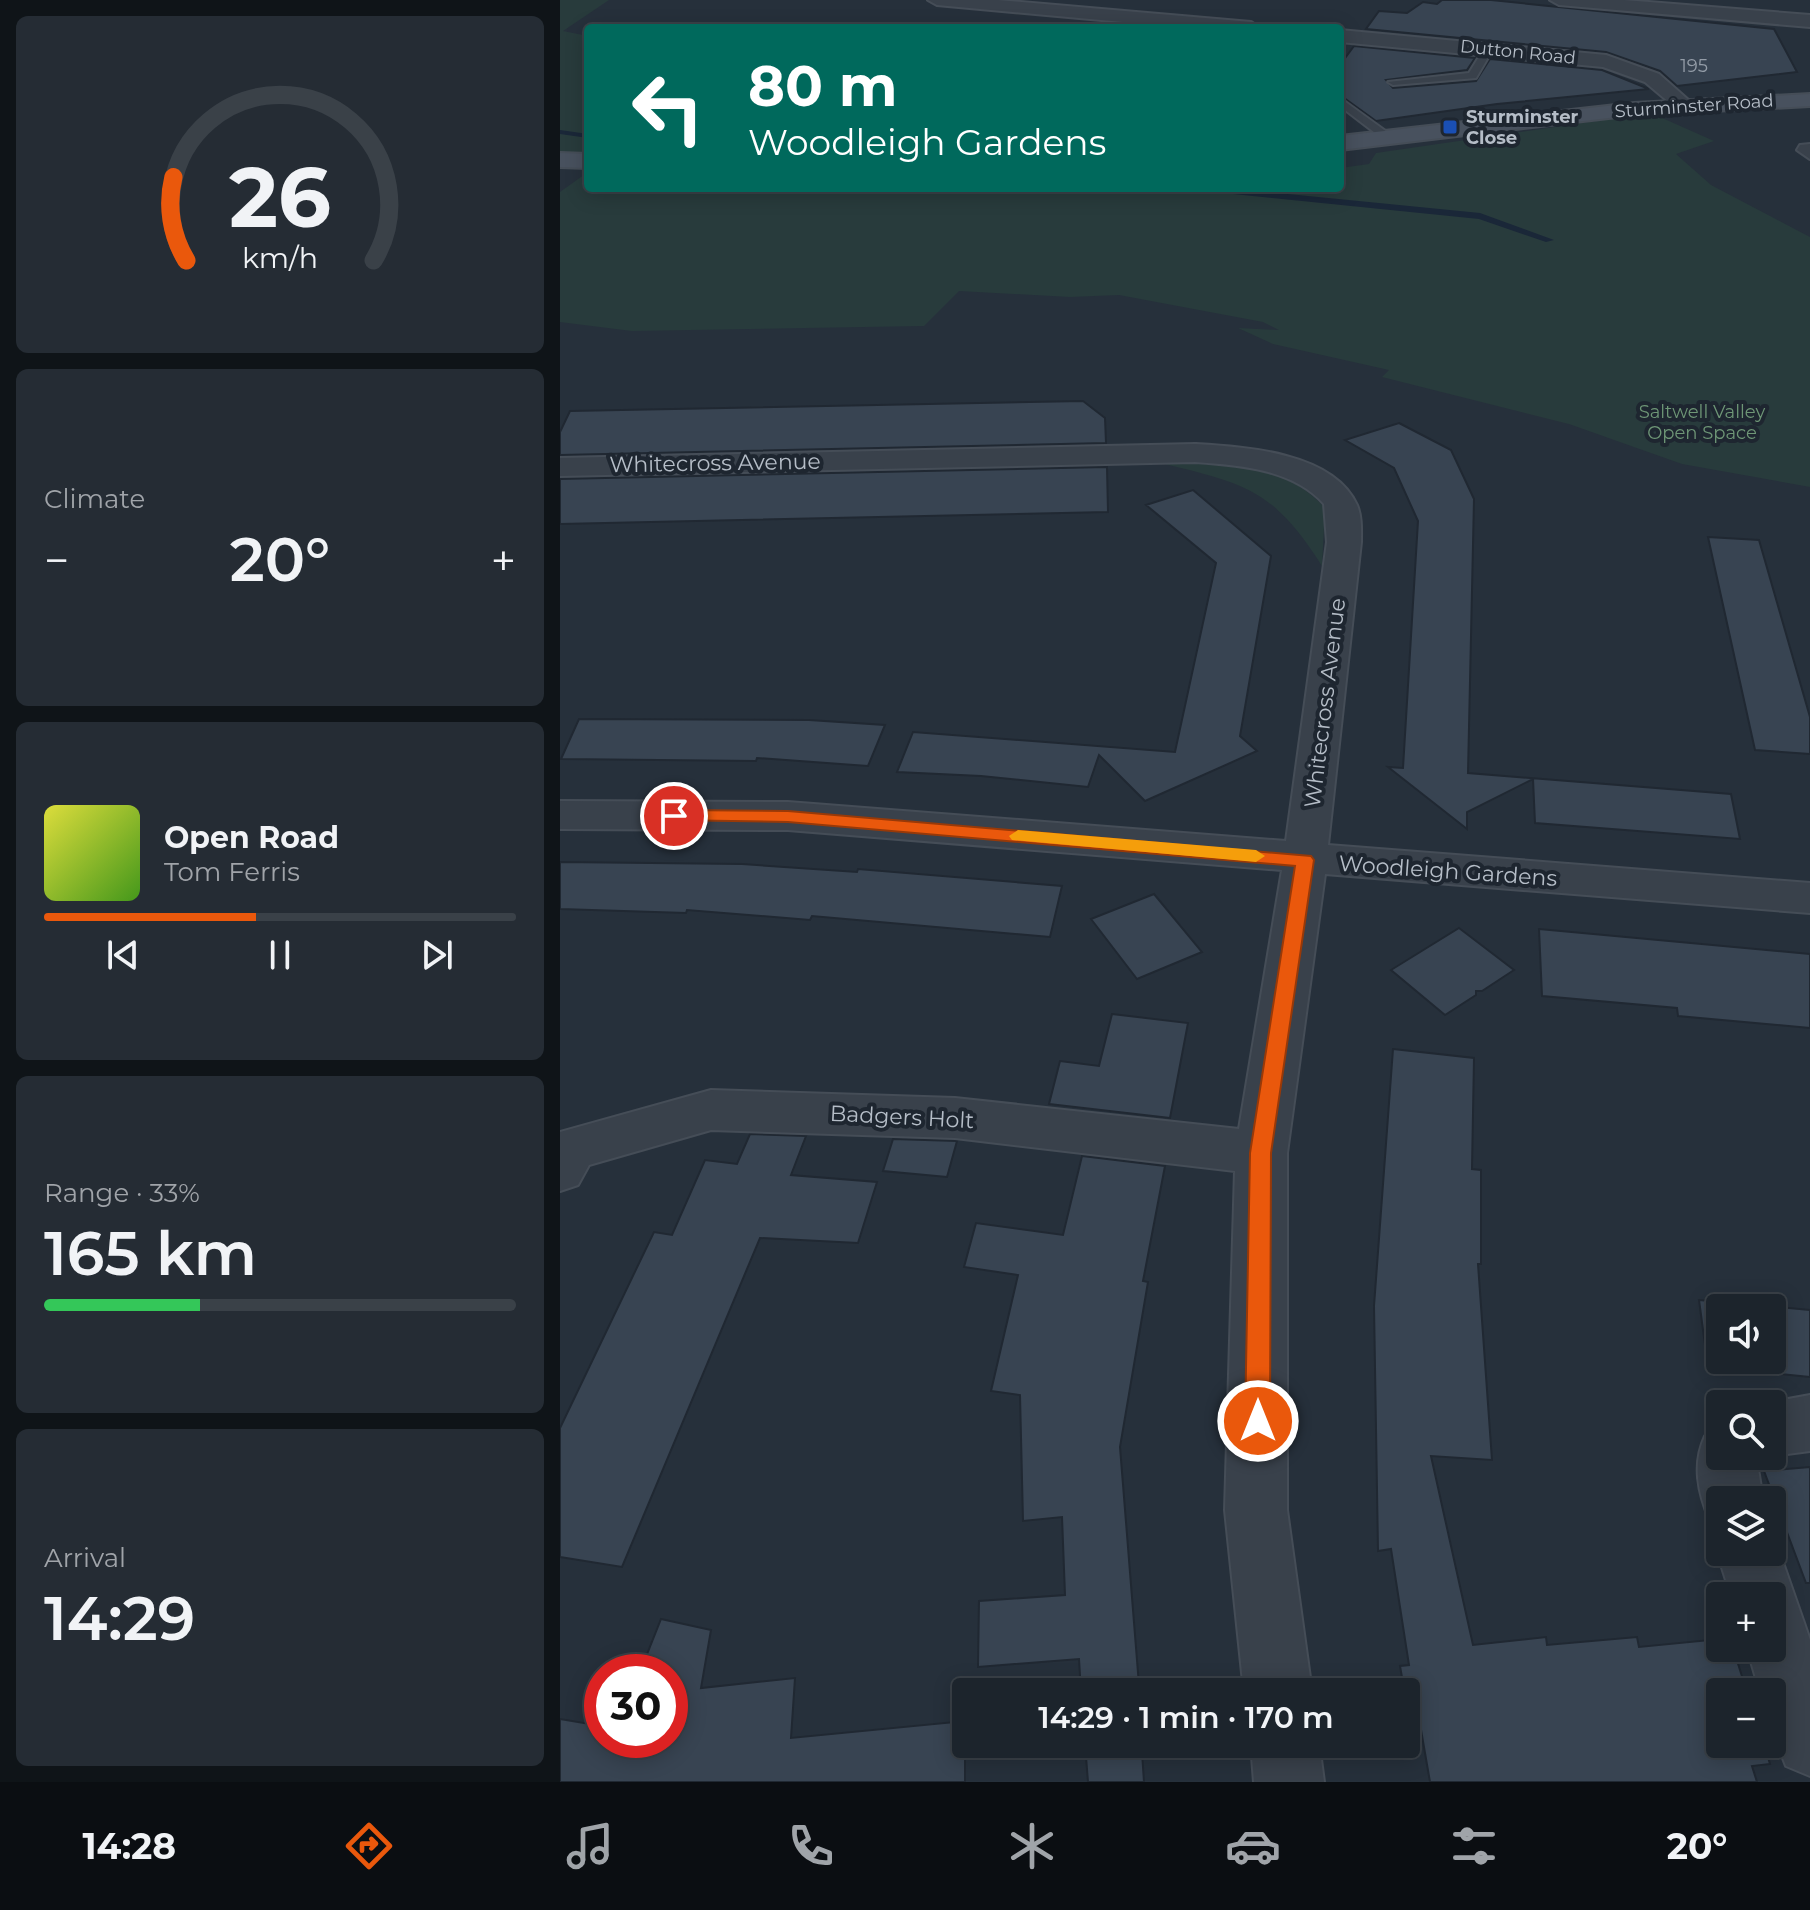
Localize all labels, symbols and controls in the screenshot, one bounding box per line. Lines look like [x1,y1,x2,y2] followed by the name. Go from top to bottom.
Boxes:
[1459,35,1577,69] street label: Dutton Road
[748,52,898,120] text: 80 m
[1680,55,1708,77] house number: 195
[616,56,720,160] icon: left
[1614,89,1774,123] street label: Sturminster Road
[1466,106,1579,149] place label: Sturminster Close
[1441,118,1459,136] marker: Sturminster Close
[748,120,1106,164] text: Woodleigh Gardens
[229,145,331,247] text: 26
[242,240,318,275] text: km/h
[1639,401,1766,444] park label: Saltwell Valley Open Space
[609,448,821,478] street label: Whitecross Avenue
[44,483,145,515] text: Climate
[230,523,330,596] text: 20°
[44,533,69,587] text: −
[491,533,516,587] text: +
[1299,596,1351,810] street label: Whitecross Avenue
[640,782,708,850] pin
[652,794,696,838] icon: arrive
[164,819,339,856] text: Open Road
[1338,850,1558,892] street label: Woodleigh Gardens
[164,856,300,888] text: Tom Ferris
[101,933,145,977] icon: previous
[258,933,302,977] icon: pause
[415,933,459,977] icon: next
[829,1100,975,1134] street label: Badgers Holt
[44,1177,200,1209] text: Range · 33%
[44,1217,257,1290] text: 165 km
[1706,1294,1786,1758] map controls
[1706,1294,1786,1374] button: sound
[1216,1379,1300,1463] position arrow
[1706,1390,1786,1470] button: search
[1706,1486,1786,1566] button: layers
[44,1542,126,1574] text: Arrival
[44,1582,195,1655] text: 14:29
[1706,1582,1786,1662] button: +
[584,1654,688,1758] speed limit sign: 30
[1706,1678,1786,1758] button: −
[1038,1699,1334,1736] text: 14:29 · 1 min · 170 m
[341,1818,397,1874] icon: directions
[562,1818,618,1874] icon: music
[783,1818,839,1874] icon: phone
[1004,1818,1060,1874] icon: climate
[1225,1818,1281,1874] icon: car
[1446,1818,1502,1874] icon: filters
[82,1824,176,1868] text: 14:28
[1667,1824,1727,1868] text: 20°

